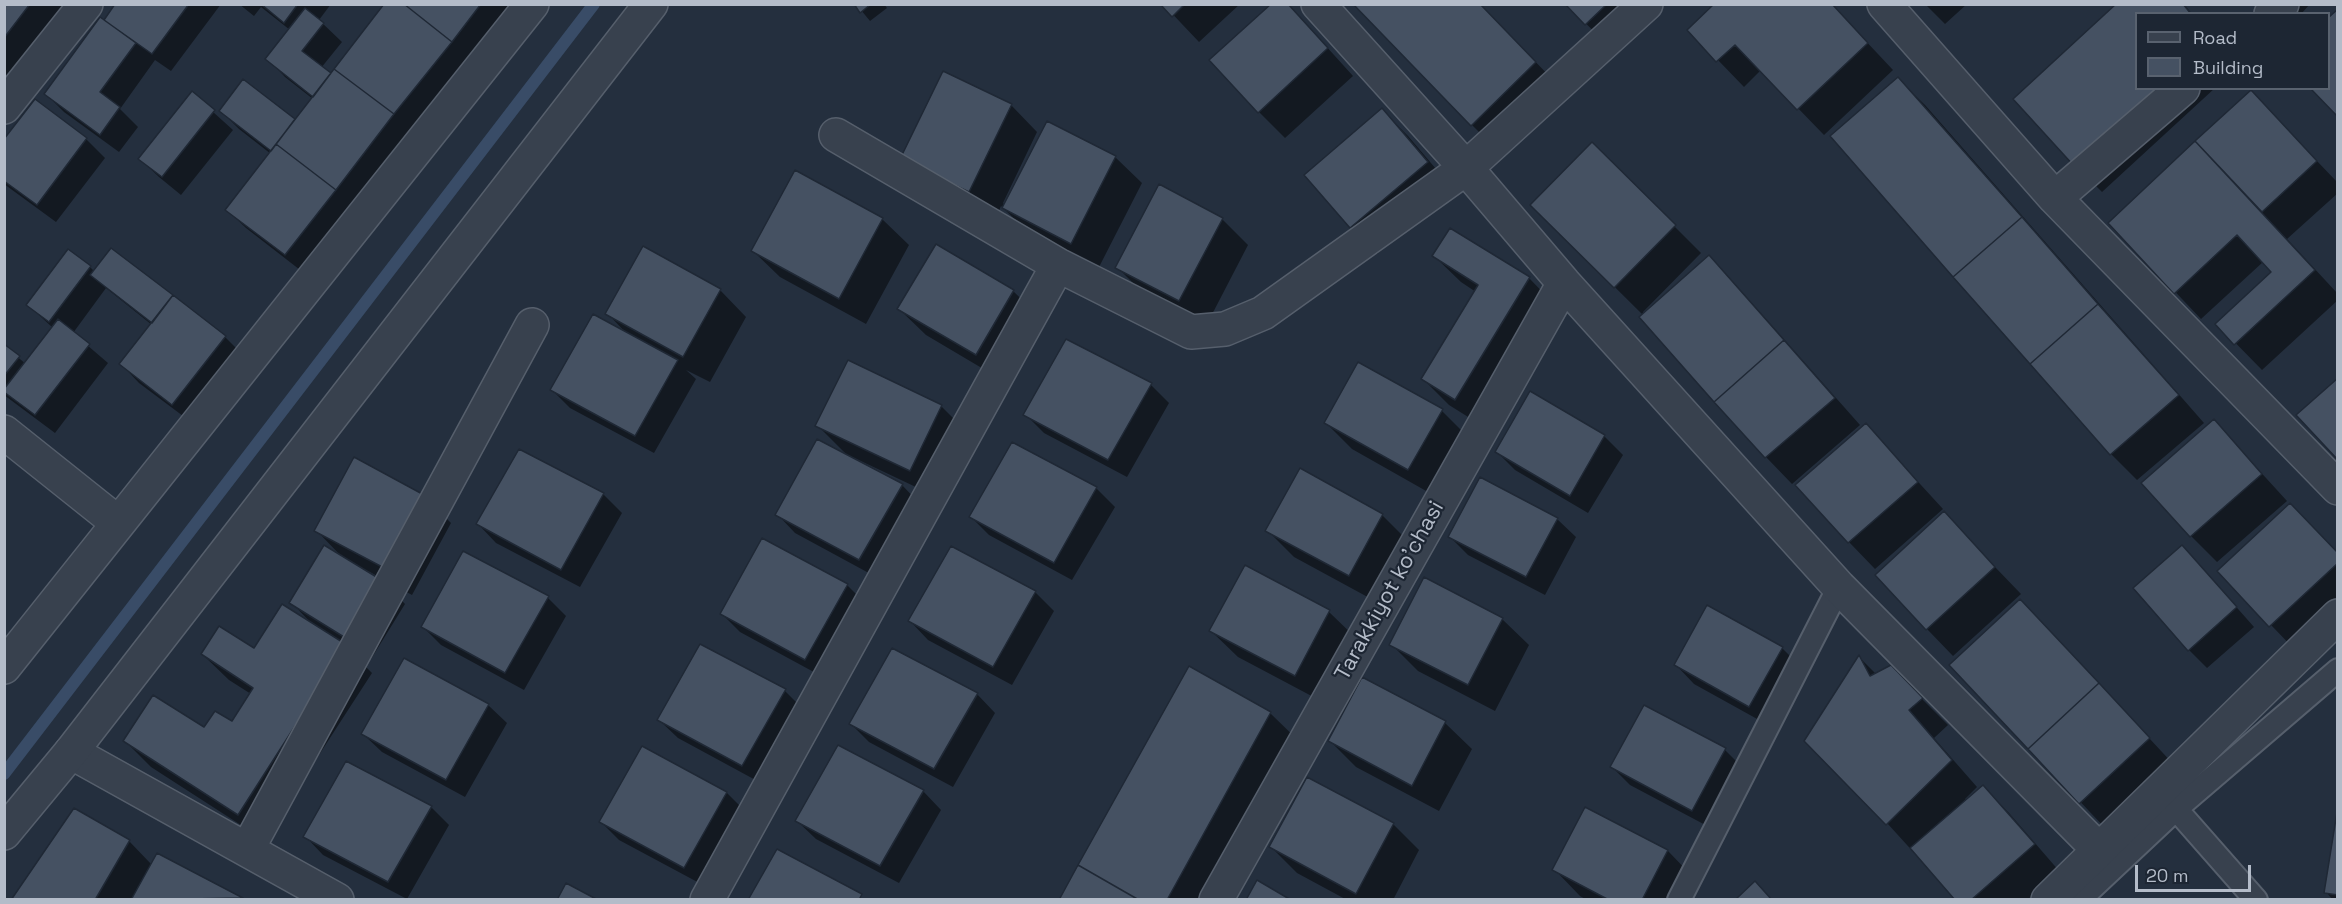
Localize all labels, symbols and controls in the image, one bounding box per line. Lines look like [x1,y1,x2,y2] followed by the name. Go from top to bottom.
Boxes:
[2135,12,2330,90] legend
[2193,26,2237,49] text: Road
[2193,56,2263,79] text: Building
[1330,497,1450,685] street label: Tarakkiyot ko'chasi
[2138,853,2254,891] scale bar
[2146,864,2189,887] text: 20 m

